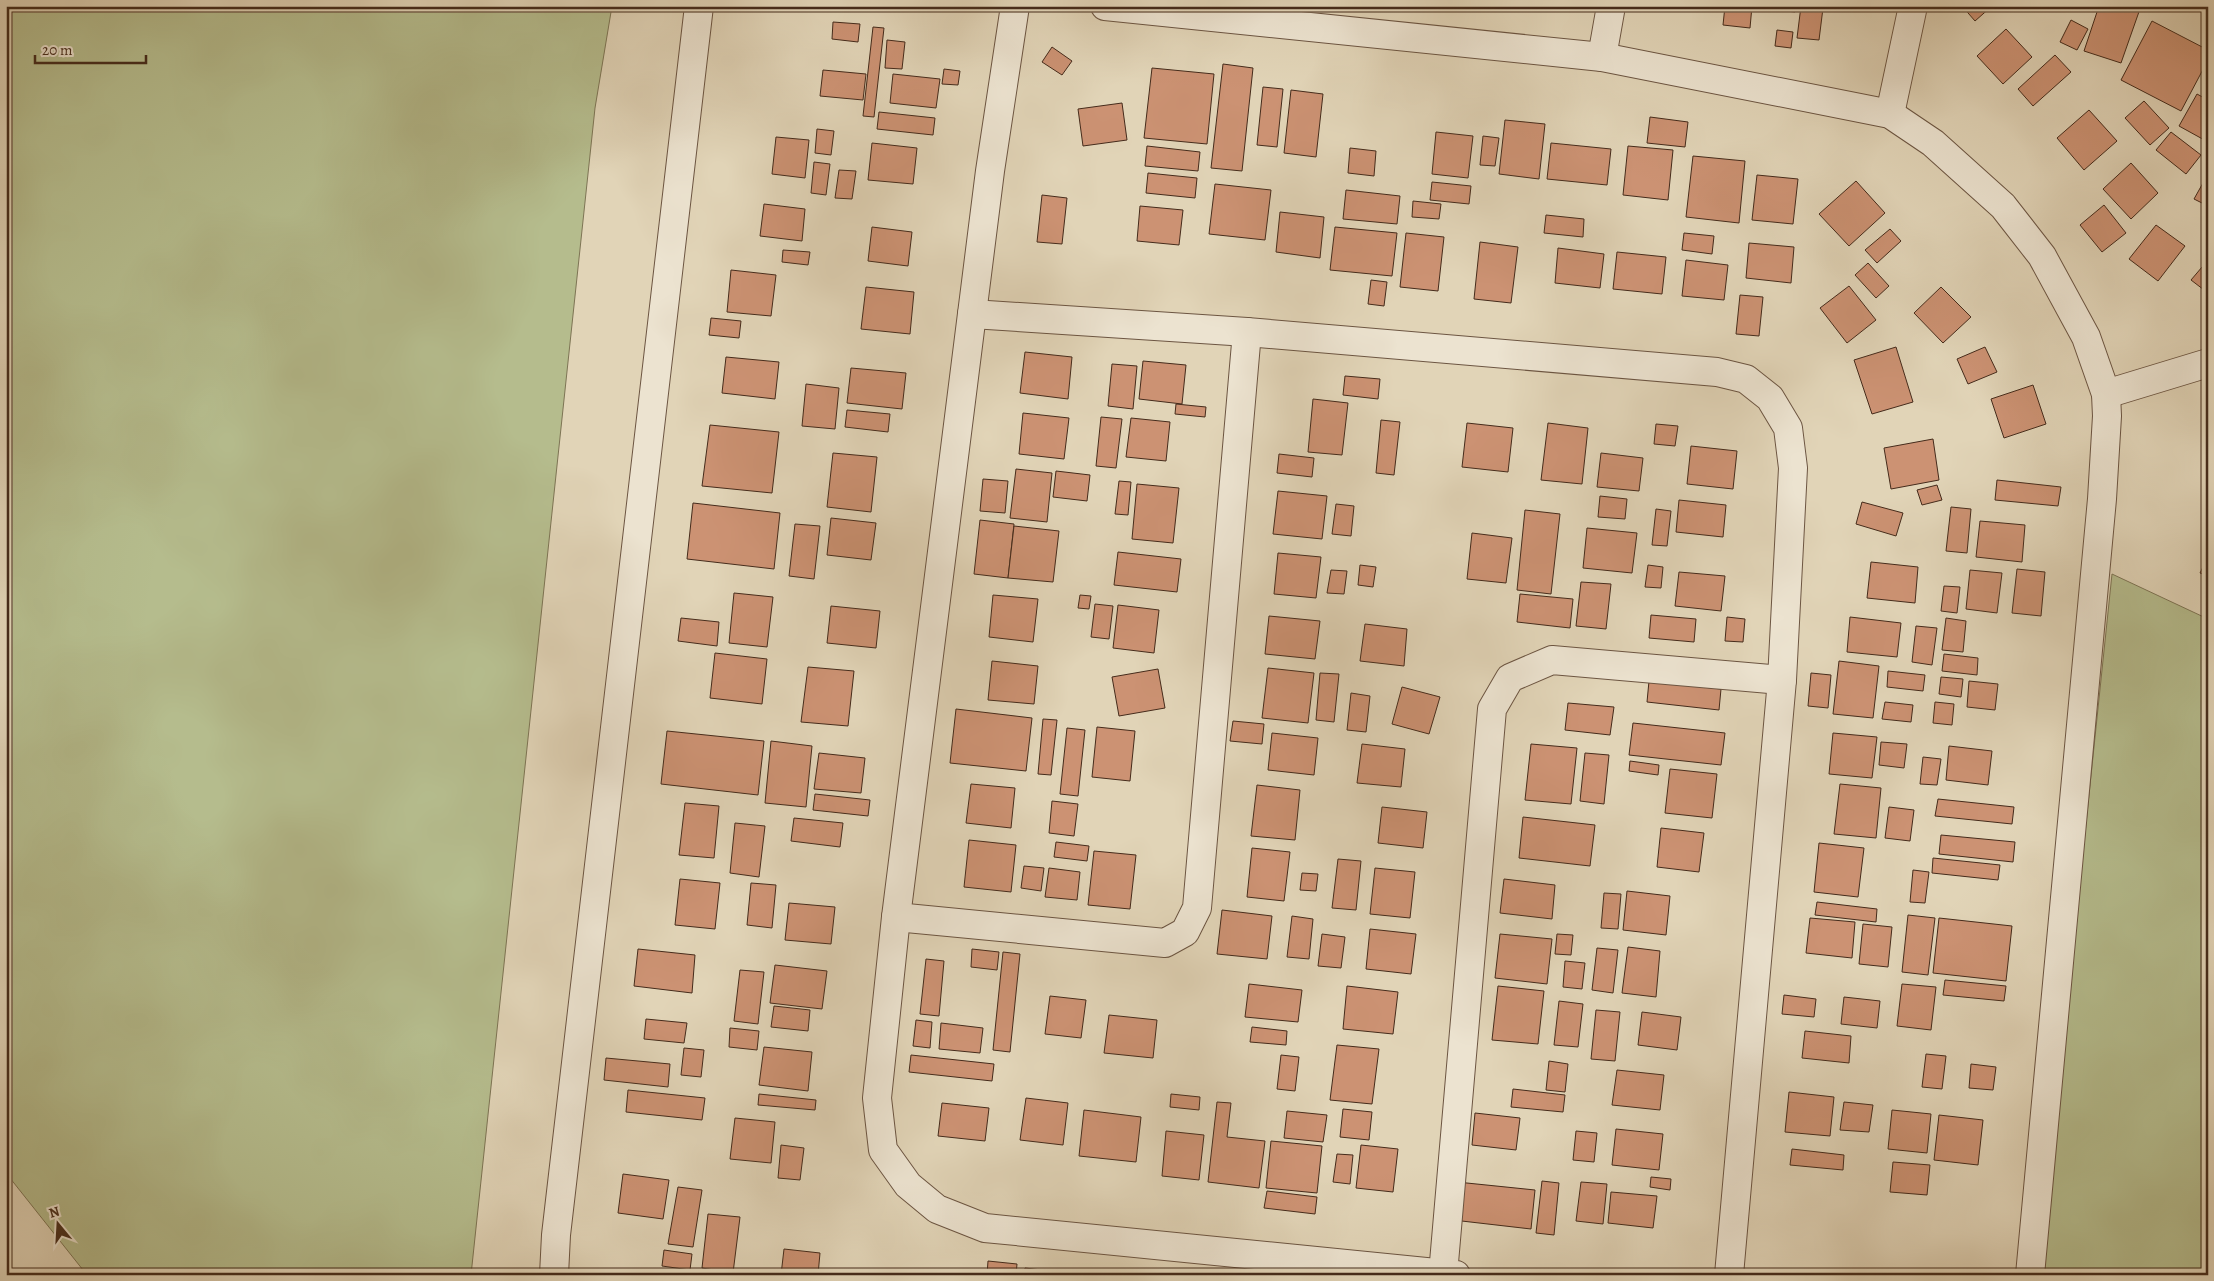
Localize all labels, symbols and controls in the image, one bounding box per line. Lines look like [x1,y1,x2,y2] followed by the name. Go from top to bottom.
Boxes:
[35,32,146,64] scale bar
[42,40,73,60] text: 20 m
[32,1198,82,1248] north arrow
[46,1202,62,1223] text: N

